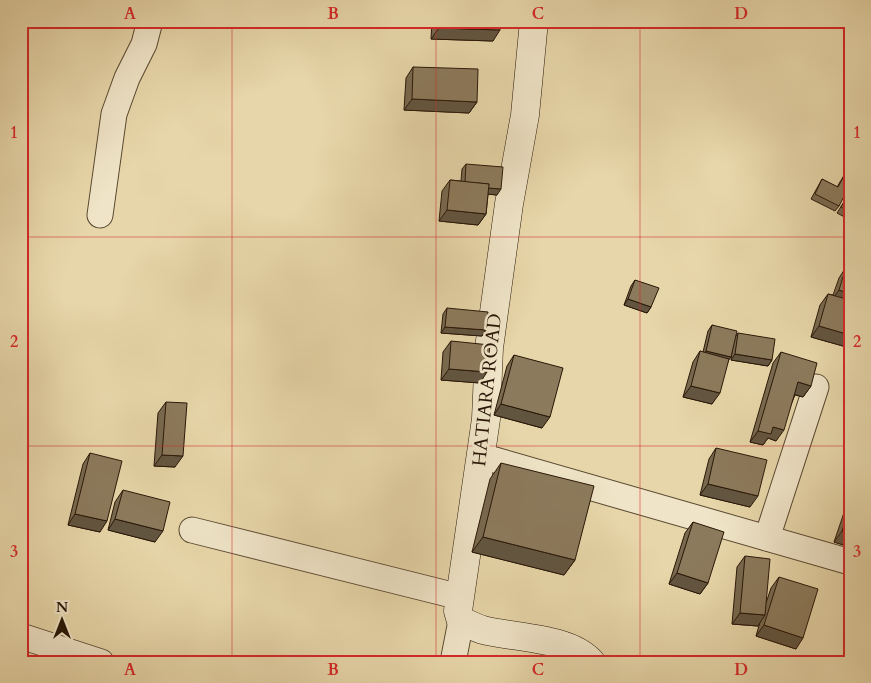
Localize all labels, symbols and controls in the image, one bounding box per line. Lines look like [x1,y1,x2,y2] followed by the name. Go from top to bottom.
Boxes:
[124,3,136,25] text: A
[327,3,339,25] text: B
[532,3,544,25] text: C
[734,3,748,25] text: D
[10,122,18,144] text: 1
[853,122,861,144] text: 1
[466,312,508,468] street label: HATIARA ROAD
[10,331,18,353] text: 2
[853,331,861,353] text: 2
[10,541,18,563] text: 3
[853,541,861,563] text: 3
[38,596,88,646] north arrow
[56,598,68,617] text: N
[124,659,136,681] text: A
[327,659,339,681] text: B
[532,659,544,681] text: C
[734,659,748,681] text: D

